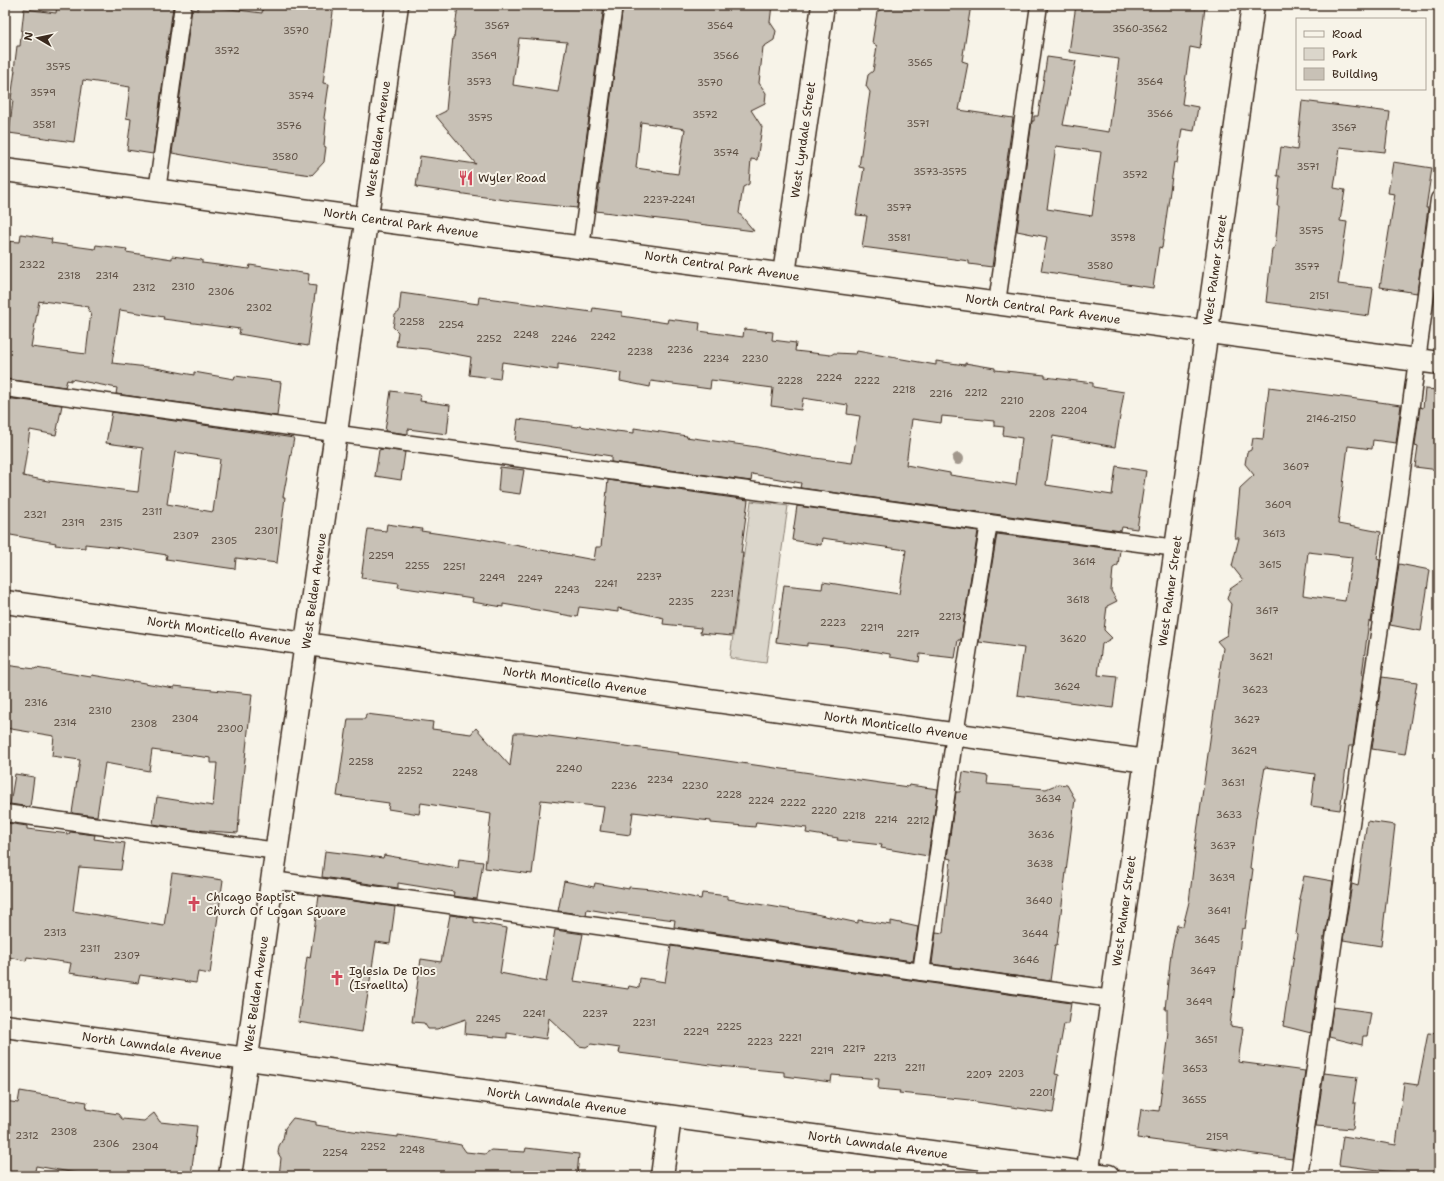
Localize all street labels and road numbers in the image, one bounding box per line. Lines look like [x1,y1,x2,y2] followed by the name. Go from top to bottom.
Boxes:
[362,79,394,198] street label: West Belden Avenue
[787,81,819,199] street label: West Lyndale Street
[322,204,480,242] street label: North Central Park Avenue
[1199,213,1231,327] street label: West Palmer Street
[643,247,801,285] street label: North Central Park Avenue
[964,290,1122,328] street label: North Central Park Avenue
[298,531,330,650] street label: West Belden Avenue
[1154,534,1186,648] street label: West Palmer Street
[146,613,292,649] street label: North Monticello Avenue
[502,663,648,699] street label: North Monticello Avenue
[823,708,969,744] street label: North Monticello Avenue
[1108,854,1140,968] street label: West Palmer Street
[240,934,272,1053] street label: West Belden Avenue
[81,1028,223,1064] street label: North Lawndale Avenue
[486,1083,628,1119] street label: North Lawndale Avenue
[807,1127,949,1163] street label: North Lawndale Avenue

